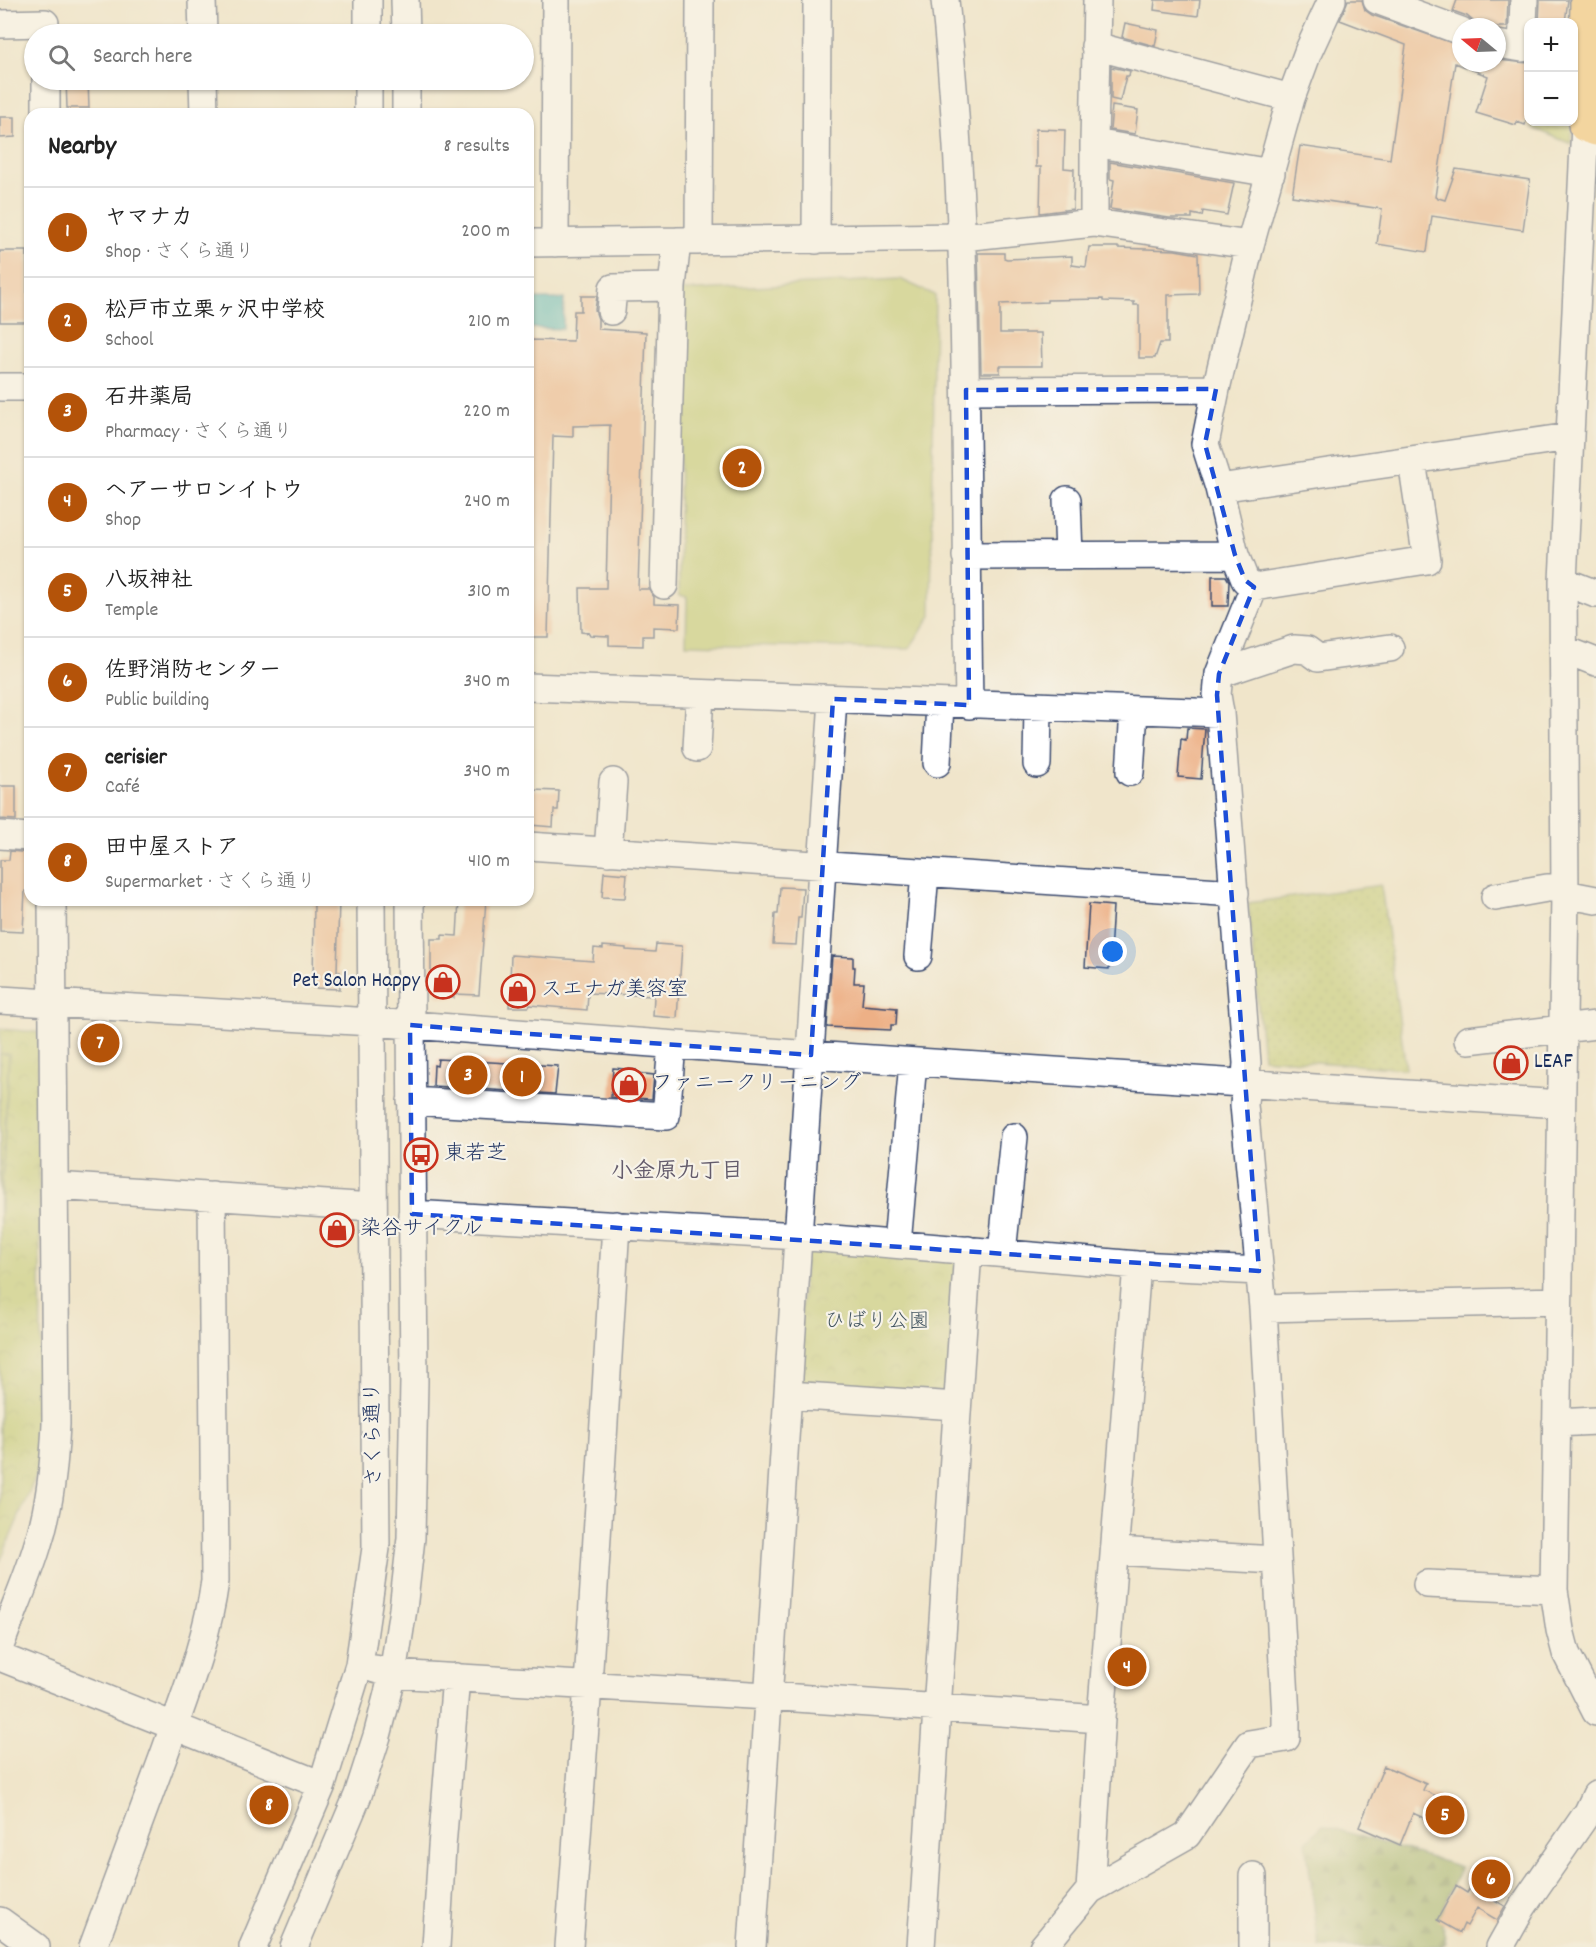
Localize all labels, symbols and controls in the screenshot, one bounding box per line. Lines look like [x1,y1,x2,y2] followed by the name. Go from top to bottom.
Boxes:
[1452,18,1506,72] north arrow
[1524,18,1578,126] map controls
[1524,18,1578,72] button: +
[24,24,534,90] search box
[45,41,78,74] icon: search
[93,42,192,73] text: Search here
[1524,72,1578,126] button: −
[48,129,116,166] text: Nearby
[444,133,510,161] text: 8 results
[105,203,193,234] text: ヤマナカ
[65,218,70,246] text: 1
[461,218,510,246] text: 200 m
[105,239,255,267] text: Shop · さくら通り
[105,296,325,327] text: 松戸市立栗ヶ沢中学校
[63,308,72,336] text: 2
[468,308,510,336] text: 210 m
[105,327,154,355] text: School
[105,383,193,414] text: 石井薬局
[63,398,72,426] text: 3
[463,398,510,426] text: 220 m
[105,419,293,447] text: Pharmacy · さくら通り
[722,446,762,490] pin: 2
[105,476,303,507] text: ヘアーサロンイトウ
[63,488,72,516] text: 4
[464,488,510,516] text: 240 m
[105,507,141,535] text: Shop
[105,566,193,597] text: 八坂神社
[63,578,72,606] text: 5
[468,578,510,606] text: 310 m
[105,597,158,625] text: Temple
[105,656,281,687] text: 佐野消防センター
[63,668,72,696] text: 6
[464,668,510,696] text: 340 m
[105,687,209,715] text: Public building
[105,743,167,774] text: cerisier
[64,758,71,786] text: 7
[464,758,510,786] text: 340 m
[105,774,140,802] text: Café
[105,833,239,864] text: 田中屋ストア
[63,848,72,876] text: 8
[468,848,510,876] text: 410 m
[105,869,317,897] text: Supermarket · さくら通り
[1098,937,1127,966] your location
[425,964,461,1000] shop icon: Pet Salon Happy
[292,967,420,997] place label: Pet Salon Happy
[500,973,536,1009] shop icon: スエナガ美容室
[541,976,688,1006] place label: スエナガ美容室
[80,1020,120,1066] pin: 7
[1493,1045,1529,1081] shop icon: LEAF
[1534,1048,1574,1078] place label: LEAF
[448,1052,488,1098] pin: 3
[502,1054,542,1100] pin: 1
[611,1067,647,1103] shop icon: ファニークリーニング
[652,1070,862,1100] place label: ファニークリーニング
[403,1137,439,1173] bus stop icon: 東若芝
[444,1140,507,1170] place label: 東若芝
[611,1157,743,1188] district label: 小金原九丁目
[319,1212,355,1248] shop icon: 染谷サイクル
[360,1215,483,1245] place label: 染谷サイクル
[825,1308,930,1338] park label: ひばり公園
[359,1381,391,1487] street label: さくら通り
[1108,1644,1146,1690] pin: 4
[250,1782,288,1828] pin: 8
[1426,1792,1464,1838] pin: 5
[1472,1856,1510,1902] pin: 6

